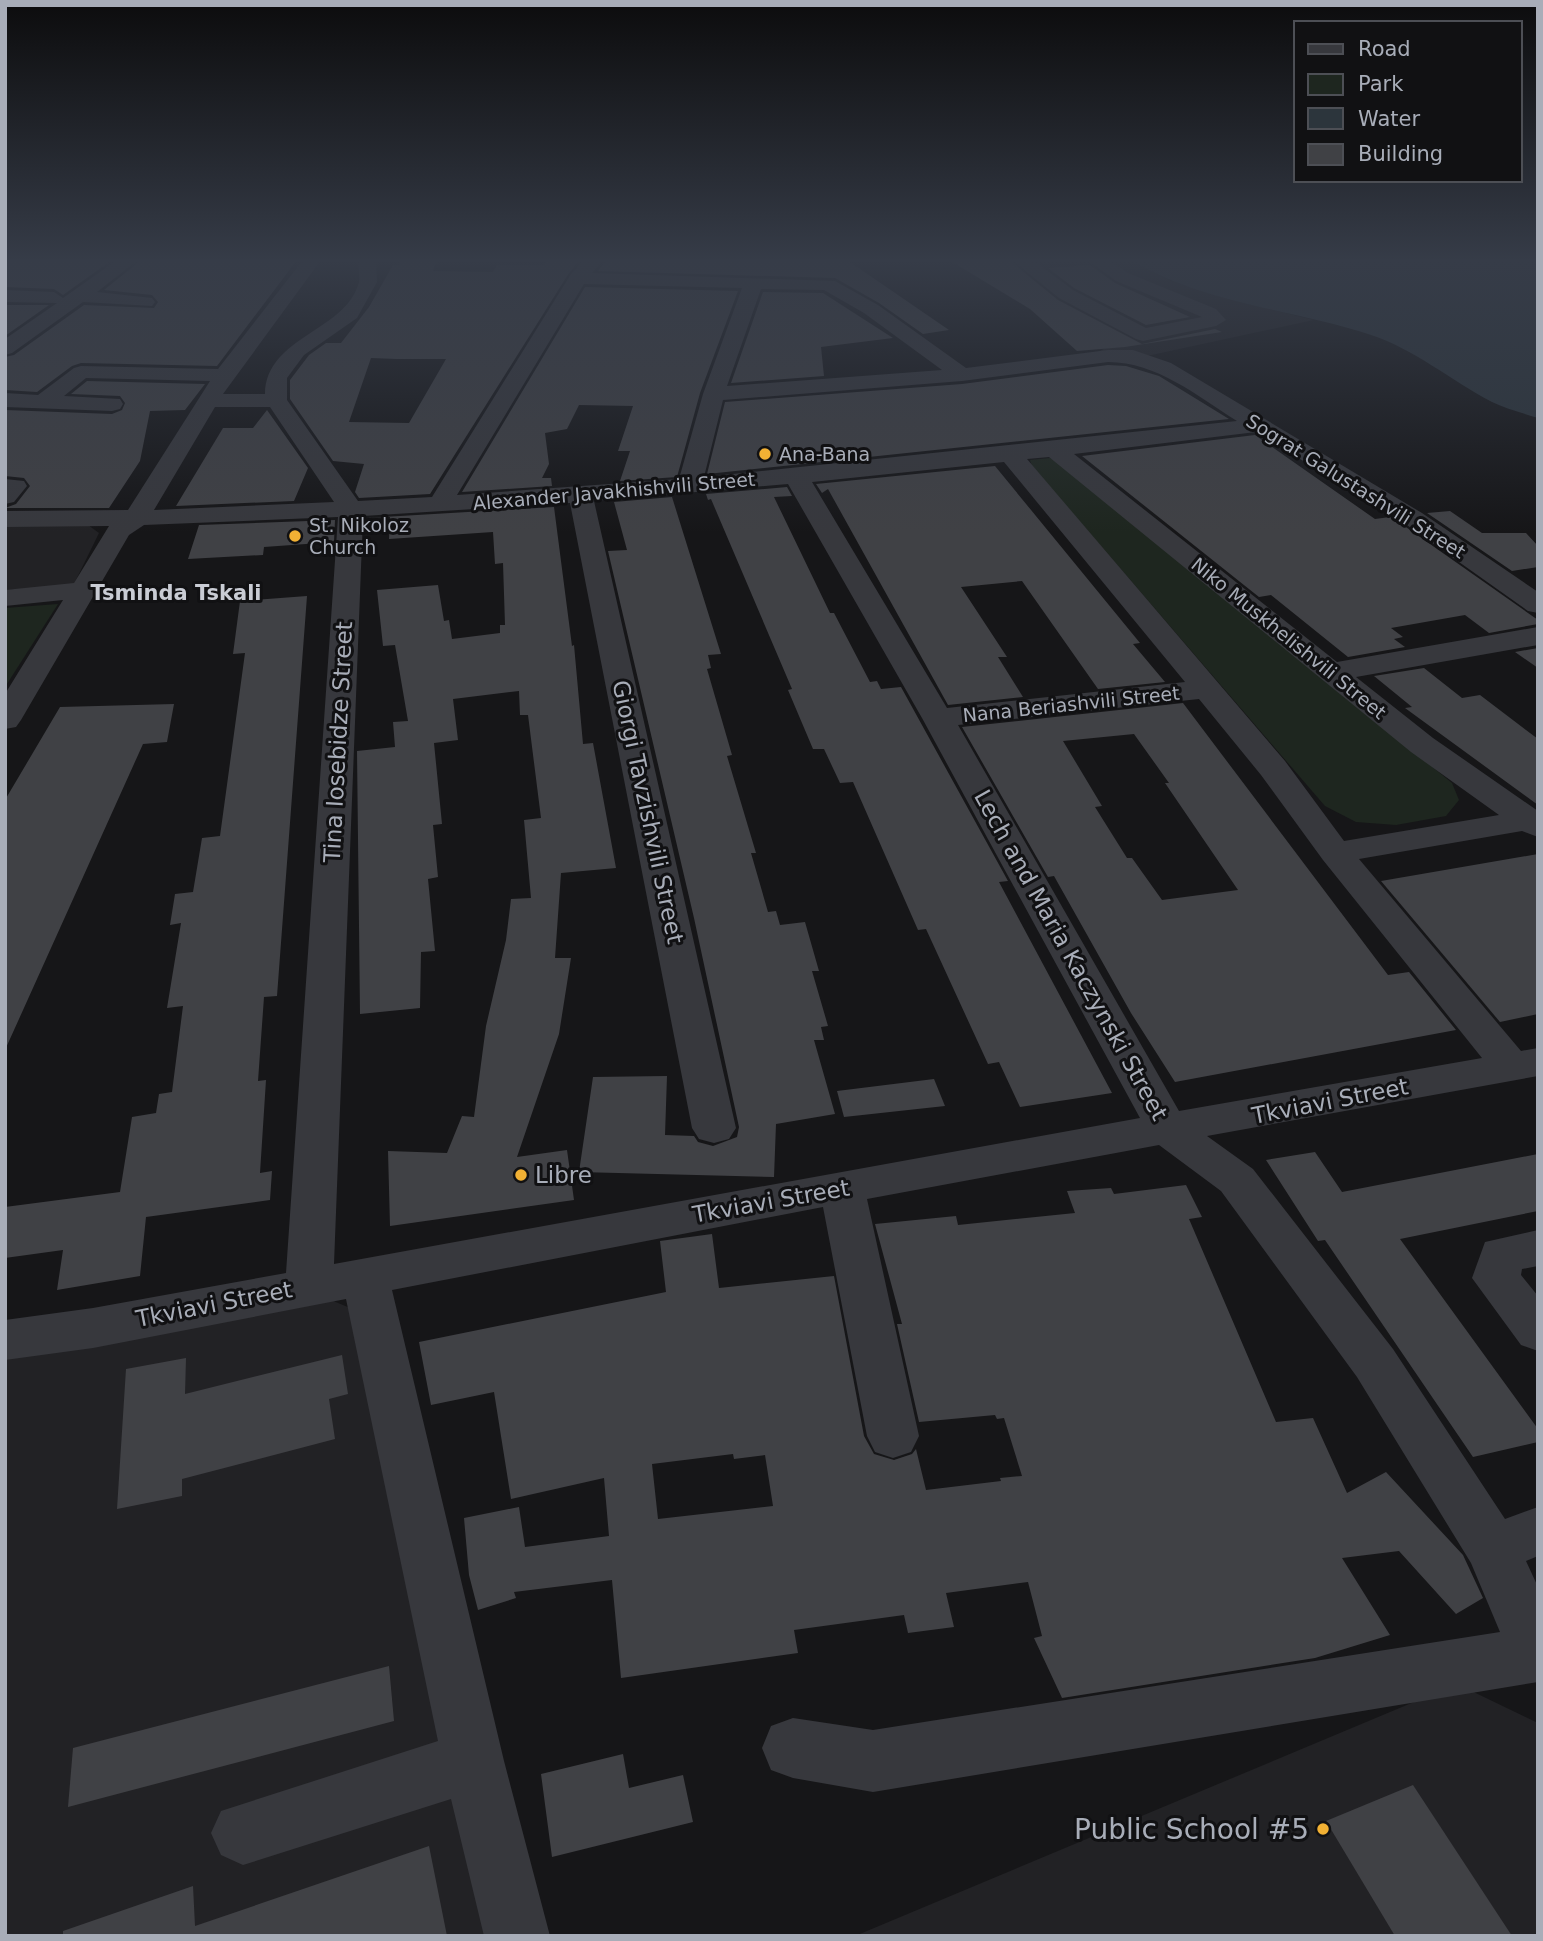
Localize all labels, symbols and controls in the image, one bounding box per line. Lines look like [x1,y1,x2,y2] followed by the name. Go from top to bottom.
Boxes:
[1294,21,1522,182] legend
[1358,37,1411,61] text: Road
[1358,72,1404,96] text: Park
[1358,107,1420,131] text: Water
[1358,142,1443,166] text: Building
[1242,409,1470,563] street label: Sograt Galustashvili Street
[779,443,870,465] place label: Ana-Bana
[757,446,773,462] marker: Ana-Bana
[472,468,756,514] street label: Alexander Javakhishvili Street
[309,514,409,558] place label: St. Nikoloz Church
[287,528,303,544] marker: St. Nikoloz Church
[1187,553,1391,723] street label: Niko Muskhelishvili Street
[90,581,262,605] district label: Tsminda Tskali
[319,621,357,864] street label: Tina Iosebidze Street
[607,678,689,946] street label: Giorgi Tavzishvili Street
[962,682,1180,726] street label: Nana Beriashvili Street
[969,785,1173,1125] street label: Lech and Maria Kaczynski Street
[1249,1073,1410,1129] street label: Tkviavi Street
[535,1162,592,1188] place label: Libre
[513,1167,529,1183] marker: Libre
[690,1174,851,1228] street label: Tkviavi Street
[133,1276,294,1332] street label: Tkviavi Street
[1074,1813,1309,1846] place label: Public School #5
[1315,1821,1331,1837] marker: Public School #5

